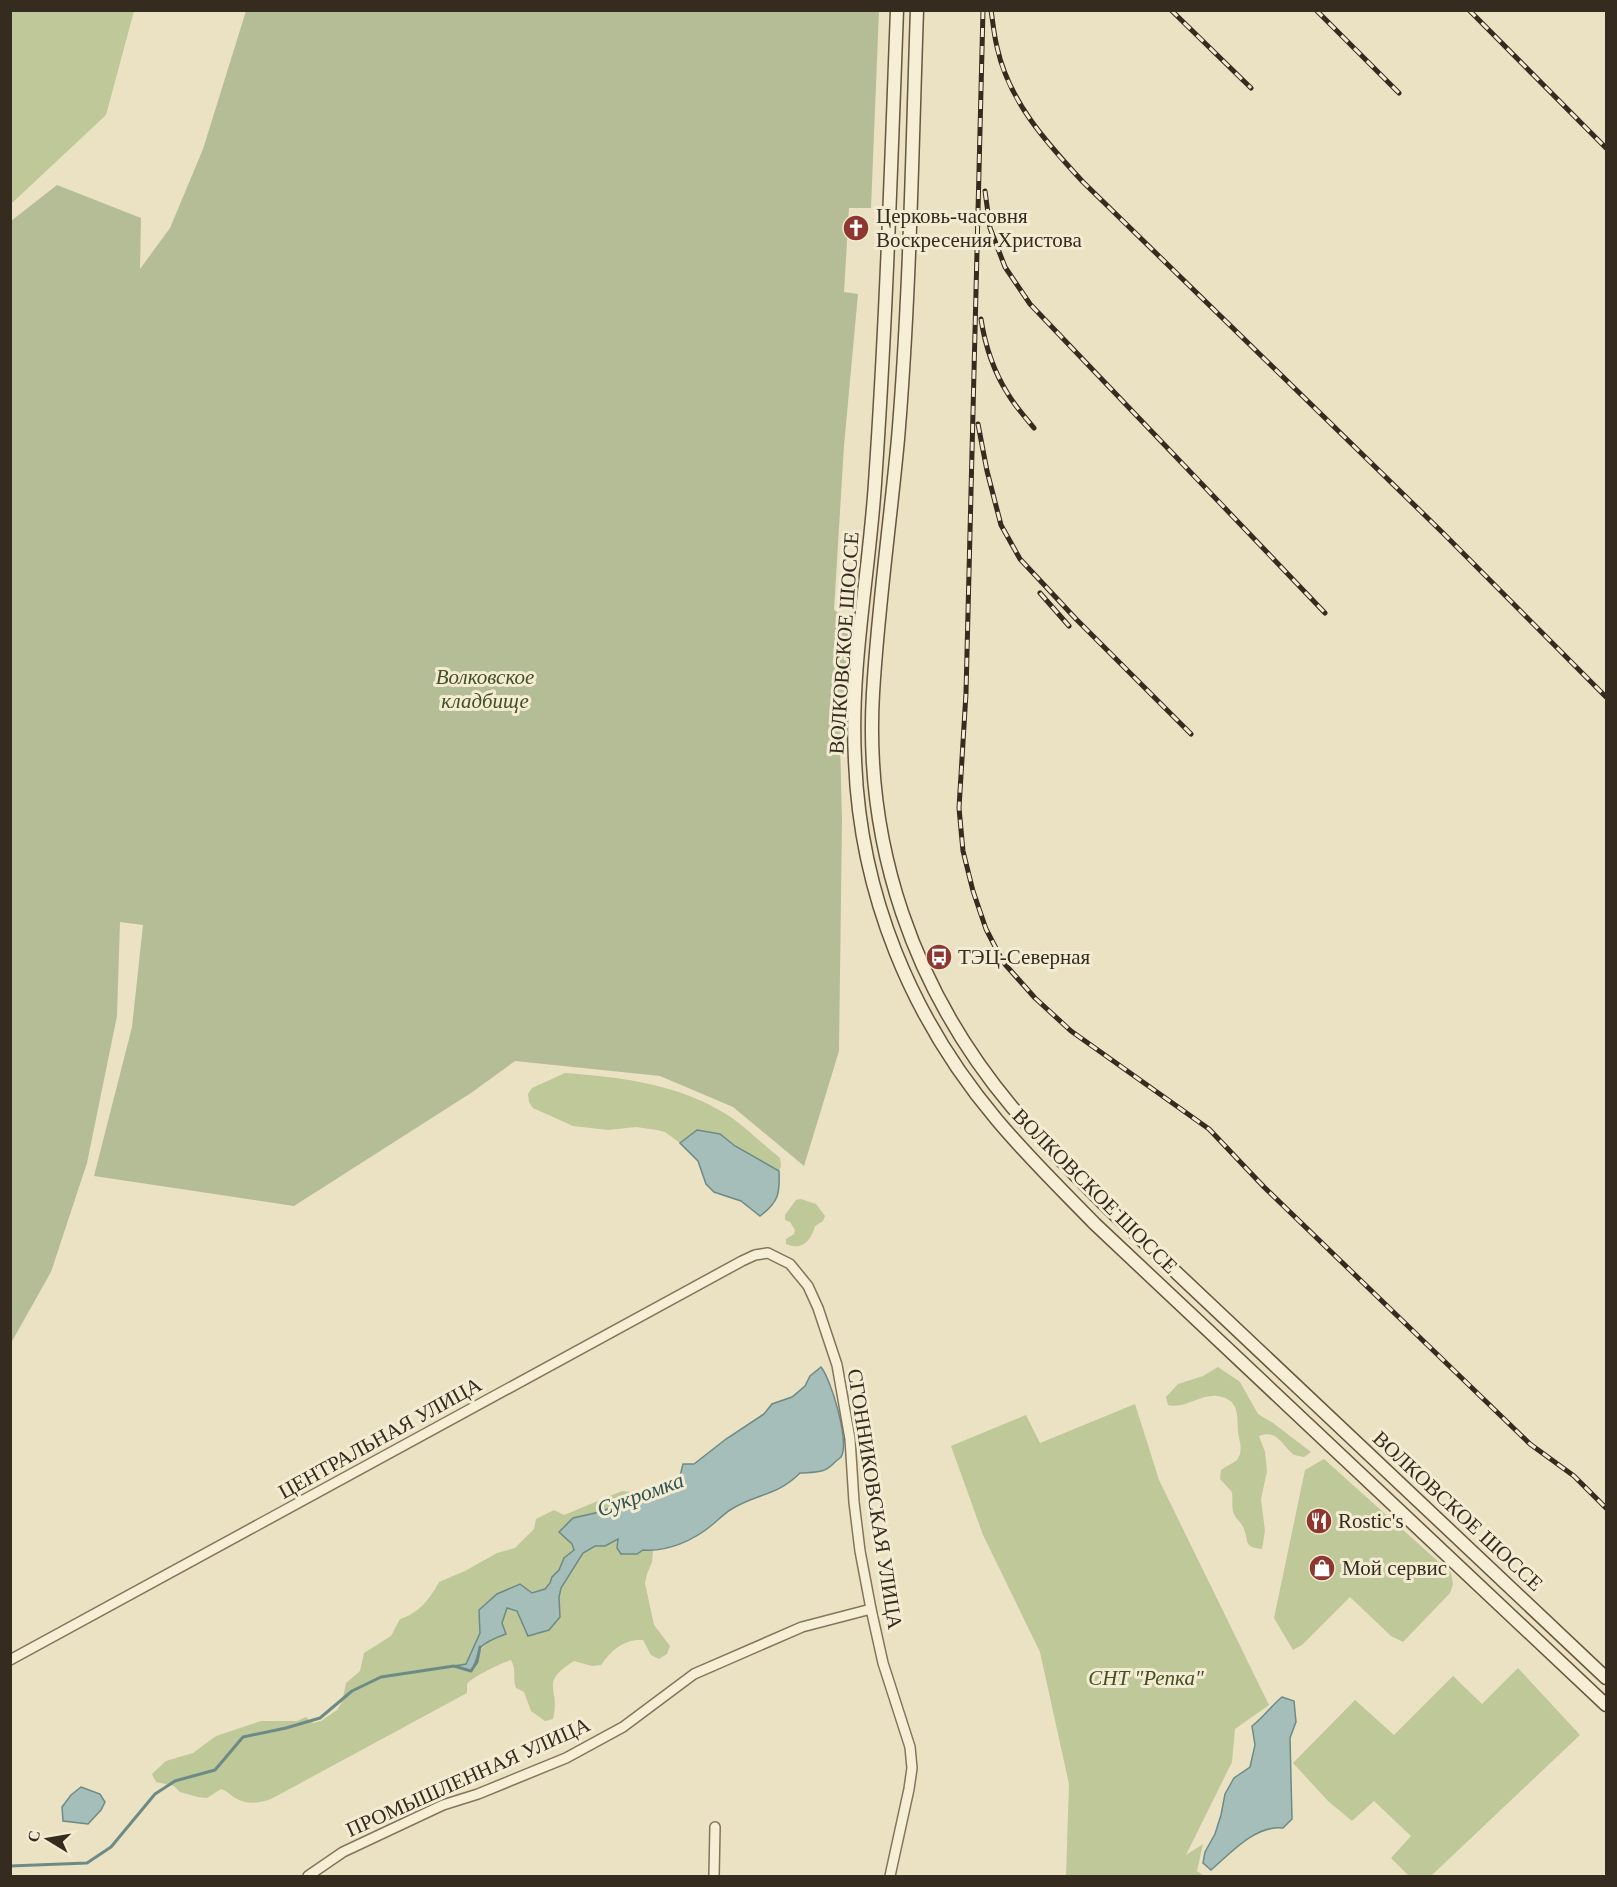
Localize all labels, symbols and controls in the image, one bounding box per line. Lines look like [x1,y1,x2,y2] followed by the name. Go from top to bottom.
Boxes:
[876,204,1082,252] place label: Церковь-часовня Воскресения Христова
[841,213,871,243] church icon: Церковь-часовня Воскресения Христова
[824,531,864,755] street label: ВОЛКОВСКОЕ ШОССЕ
[436,665,534,713] park label: Волковское кладбище
[924,942,954,972] bus stop icon: ТЭЦ-Северная
[958,945,1091,969] place label: ТЭЦ-Северная
[1008,1104,1182,1278] street label: ВОЛКОВСКОЕ ШОССЕ
[843,1367,908,1632] street label: СГОННИКОВСКАЯ УЛИЦА
[274,1372,486,1504] street label: ЦЕНТРАЛЬНАЯ УЛИЦА
[1368,1426,1548,1596] street label: ВОЛКОВСКОЕ ШОССЕ
[593,1467,687,1522] water label: Сукромка
[1304,1506,1334,1536] restaurant icon: Rostic's
[1338,1509,1404,1533] place label: Rostic's
[1307,1553,1337,1583] shop icon: Мой сервис
[1342,1556,1447,1580] place label: Мой сервис
[1088,1666,1204,1690] park label: СНТ "Репка"
[342,1712,594,1842] street label: ПРОМЫШЛЕННАЯ УЛИЦА
[18,1809,78,1869] north arrow
[24,1829,43,1844] text: С

